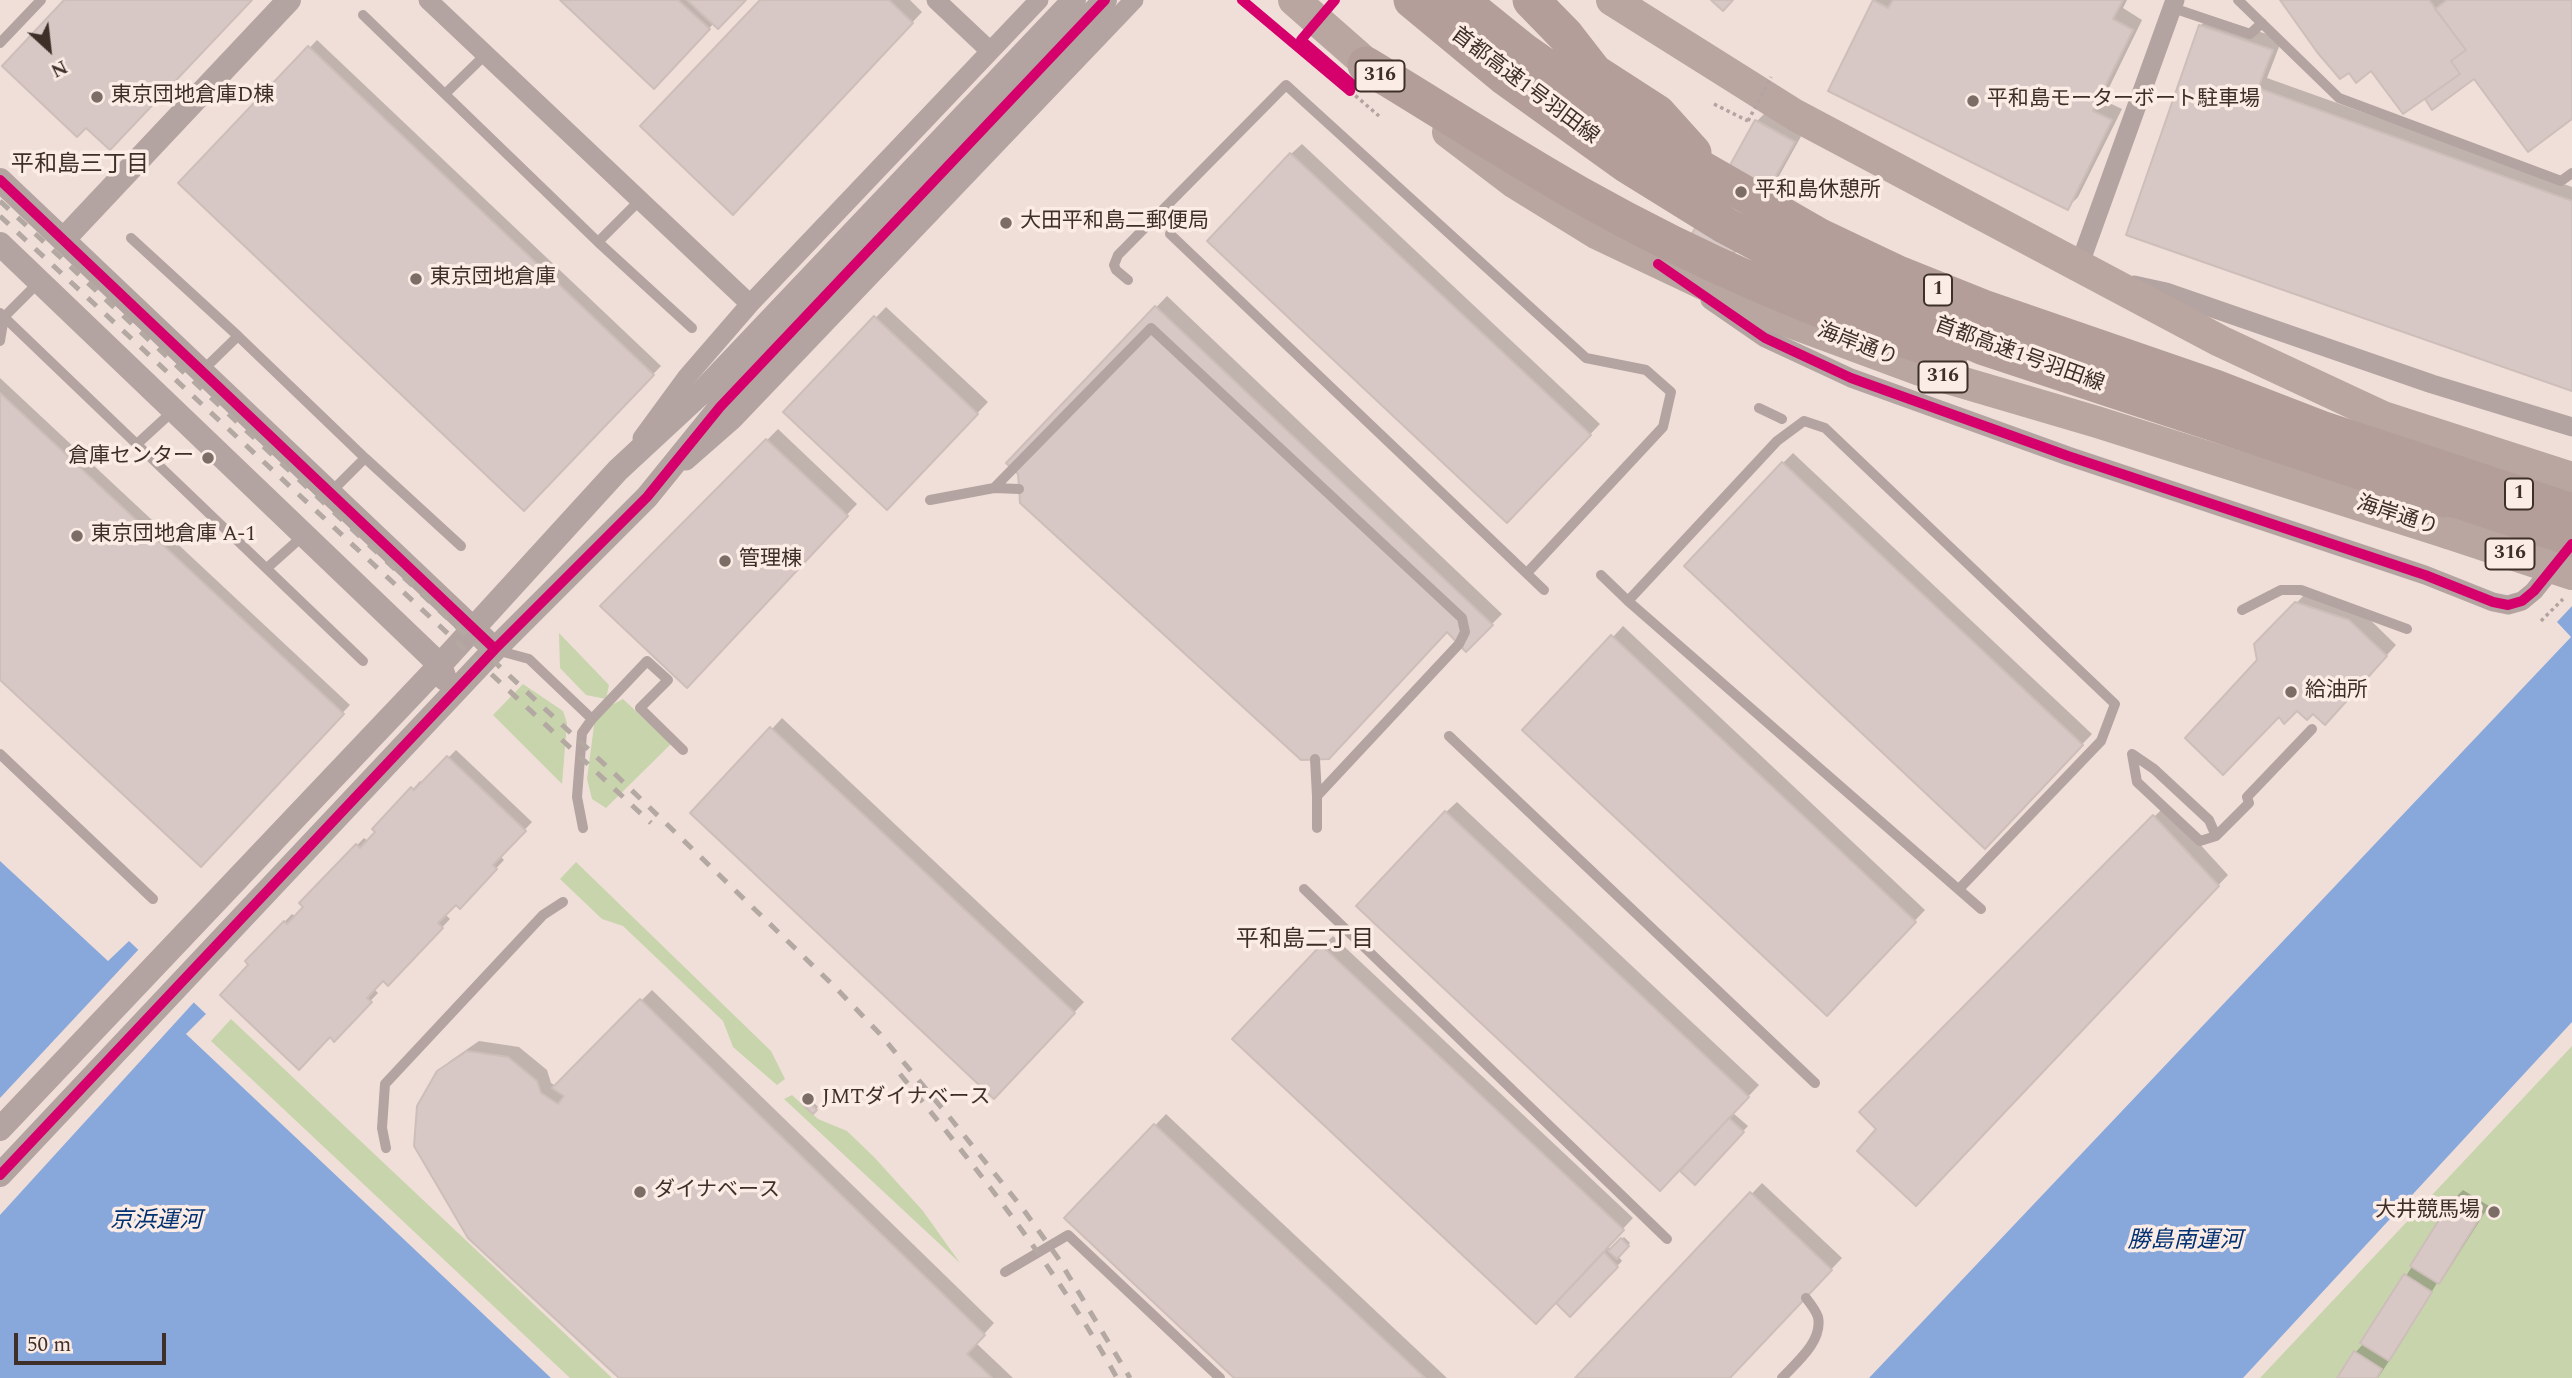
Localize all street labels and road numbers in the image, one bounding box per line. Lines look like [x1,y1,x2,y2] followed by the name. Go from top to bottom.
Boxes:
[1445,23,1603,151] street label: 首都高速1号羽田線
[1356,60,1404,92] road number: 316
[1924,274,1952,306] road number: 1
[1931,314,2107,398] street label: 首都高速1号羽田線
[1813,319,1901,373] street label: 海岸通り
[1918,362,1968,392] road number: 316
[2505,478,2533,509] road number: 1
[2353,492,2441,542] street label: 海岸通り
[2486,538,2534,569] road number: 316

